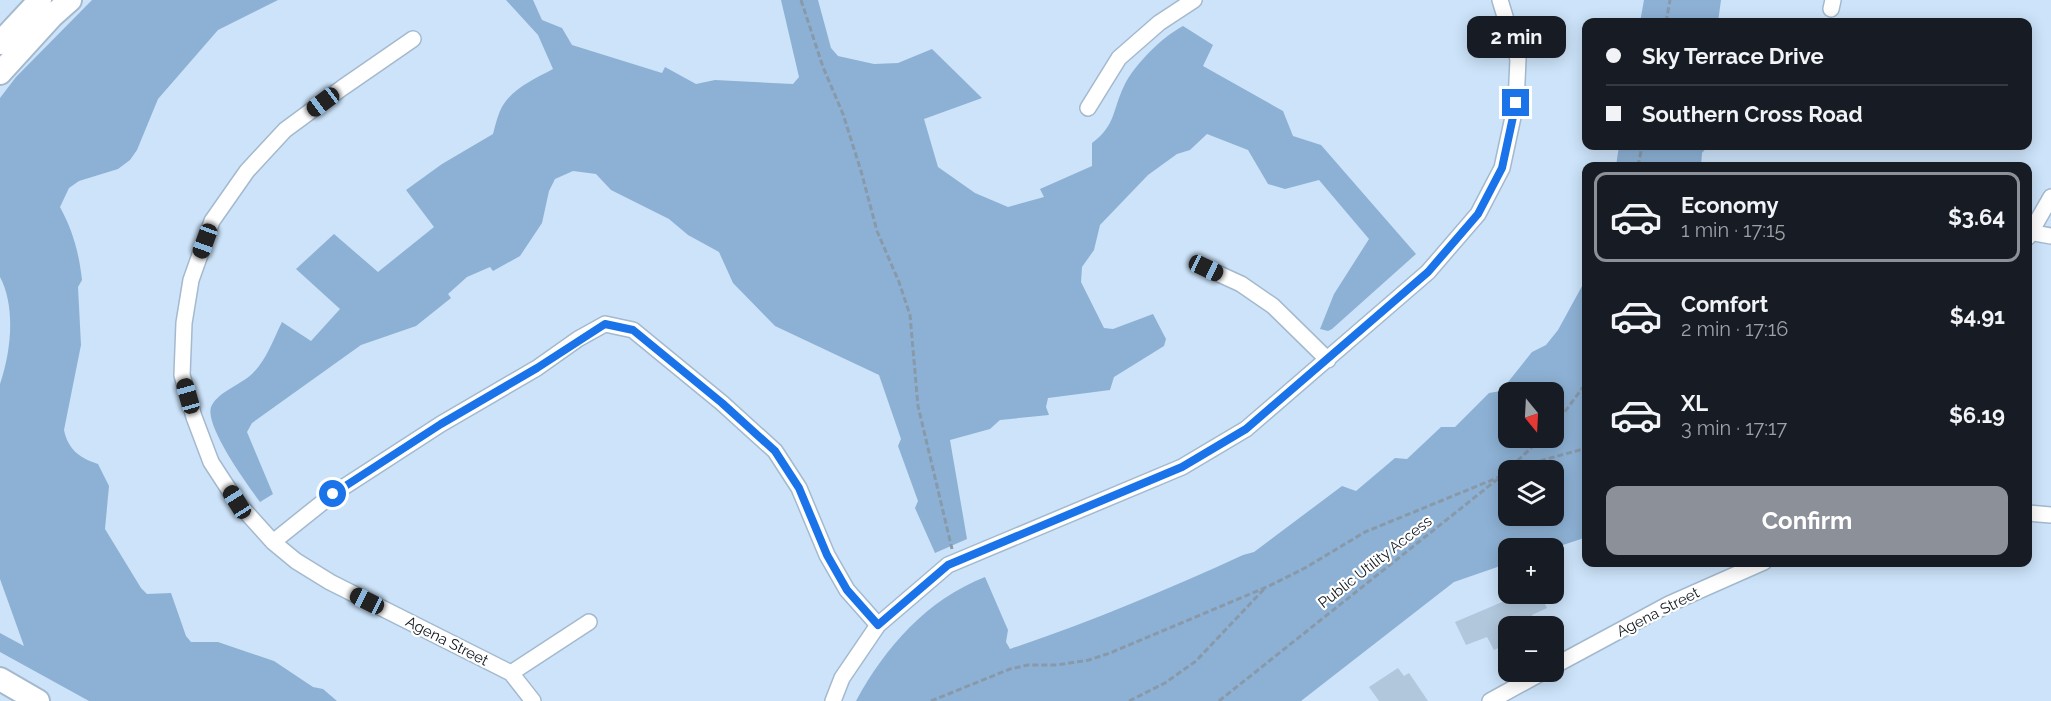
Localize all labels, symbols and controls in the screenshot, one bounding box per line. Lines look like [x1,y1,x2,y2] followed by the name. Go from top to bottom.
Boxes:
[1466,16,1565,58] callout: 2 min
[1491,25,1542,49] text: 2 min
[1642,43,1824,69] text: Sky Terrace Drive
[303,84,343,120] car
[1502,89,1529,116] route end
[1642,101,1863,127] text: Southern Cross Road
[1609,190,1663,244] icon: car
[1681,192,1779,218] text: Economy
[1948,204,2005,230] text: $3.64
[1681,218,1785,242] text: 1 min · 17:15
[190,221,220,261] car
[1186,252,1226,284] car
[1609,289,1663,343] icon: car
[1681,291,1768,317] text: Comfort
[1950,303,2005,329] text: $4.91
[1681,317,1788,341] text: 2 min · 17:16
[174,376,202,416] car
[1498,382,1564,448] north arrow
[1498,382,1564,682] map controls
[1609,388,1663,442] icon: car
[1681,390,1708,416] text: XL
[1949,402,2005,428] text: $6.19
[1681,416,1787,440] text: 3 min · 17:17
[1498,460,1564,526] button: layers
[319,480,346,507] route start
[220,482,254,522] car
[1606,486,2008,555] button: Confirm
[1315,512,1435,612] street label: Public Utility Access
[1498,538,1564,604] button: +
[1614,583,1702,641] street label: Agena Street
[347,585,387,617] car
[403,612,491,670] street label: Agena Street
[1498,616,1564,682] button: −

